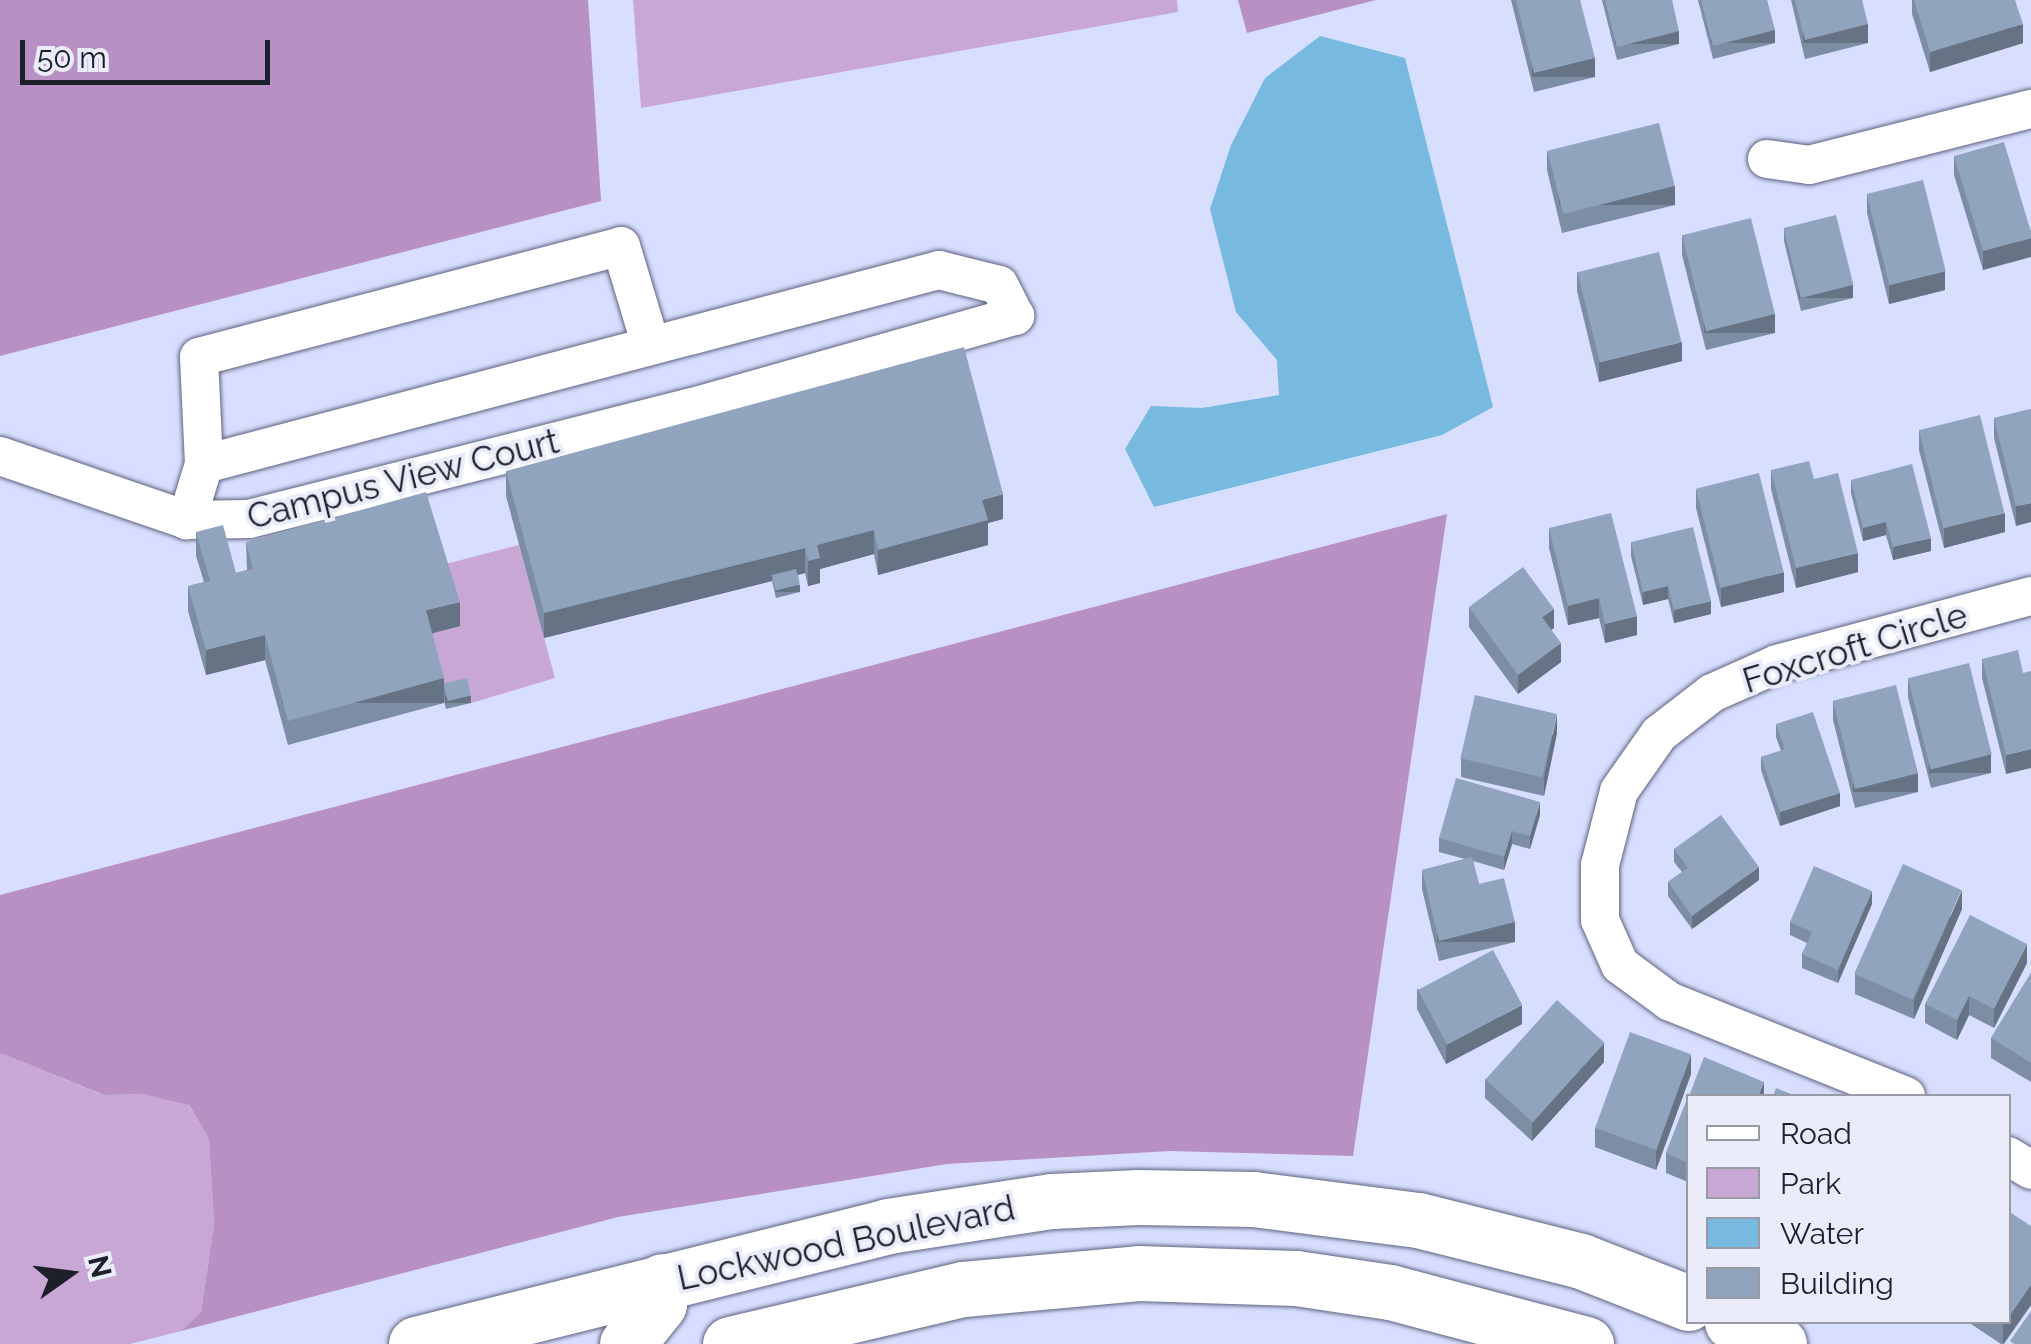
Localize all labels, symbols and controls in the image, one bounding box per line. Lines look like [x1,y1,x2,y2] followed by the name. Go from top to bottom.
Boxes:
[25,20,275,82] scale bar
[37,40,107,75] text: 50 m
[242,420,564,538] street label: Campus View Court
[1738,594,1972,702] street label: Foxcroft Circle
[1686,1094,2011,1324] legend
[1780,1116,1852,1151] text: Road
[1780,1166,1841,1201] text: Park
[673,1187,1019,1299] street label: Lockwood Boulevard
[1780,1216,1864,1251] text: Water
[20,1224,120,1324] north arrow
[81,1252,118,1281] text: N
[1780,1266,1894,1301] text: Building

